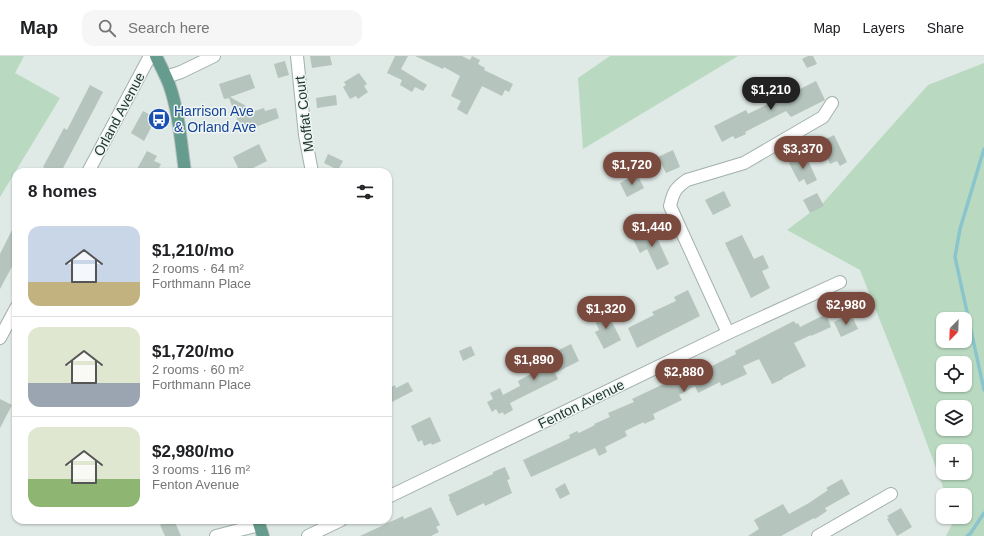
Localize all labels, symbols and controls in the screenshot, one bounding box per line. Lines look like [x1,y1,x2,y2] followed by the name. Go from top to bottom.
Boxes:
[82,10,362,46] search box
[20,17,58,38] text: Map
[96,17,118,39] icon: search
[128,19,210,36] text: Search here
[813,20,841,36] text: Map
[863,20,905,36] text: Layers
[927,20,964,36] text: Share
[90,69,148,159] street label: Orland Avenue
[291,75,317,153] street label: Moffat Court
[738,77,804,111] pin: $1,210
[751,82,791,97] text: $1,210
[174,103,256,135] place label: Harrison Ave & Orland Ave
[146,106,172,132] bus stop icon: Harrison Ave & Orland Ave
[770,136,836,170] pin: $3,370
[783,141,823,156] text: $3,370
[599,152,665,186] pin: $1,720
[612,157,652,172] text: $1,720
[354,181,376,203] icon: filters
[28,182,97,201] text: 8 homes
[619,214,685,248] pin: $1,440
[632,219,672,234] text: $1,440
[152,241,234,260] text: $1,210/mo
[60,242,108,290] icon: home
[152,261,244,276] text: 2 rooms · 64 m²
[152,276,251,291] text: Forthmann Place
[813,292,879,326] pin: $2,980
[573,296,639,330] pin: $1,320
[826,297,866,312] text: $2,980
[586,301,626,316] text: $1,320
[936,312,972,348] north arrow
[936,312,972,524] map controls
[152,342,234,361] text: $1,720/mo
[60,343,108,391] icon: home
[501,347,567,381] pin: $1,890
[514,352,554,367] text: $1,890
[936,356,972,392] button: locate
[651,359,717,393] pin: $2,880
[152,362,244,377] text: 2 rooms · 60 m²
[664,364,704,379] text: $2,880
[535,376,627,432] street label: Fenton Avenue
[152,377,251,392] text: Forthmann Place
[936,400,972,436] button: layers
[152,442,234,461] text: $2,980/mo
[60,443,108,491] icon: home
[936,444,972,480] button: +
[152,462,250,477] text: 3 rooms · 116 m²
[152,477,239,492] text: Fenton Avenue
[936,488,972,524] button: −

